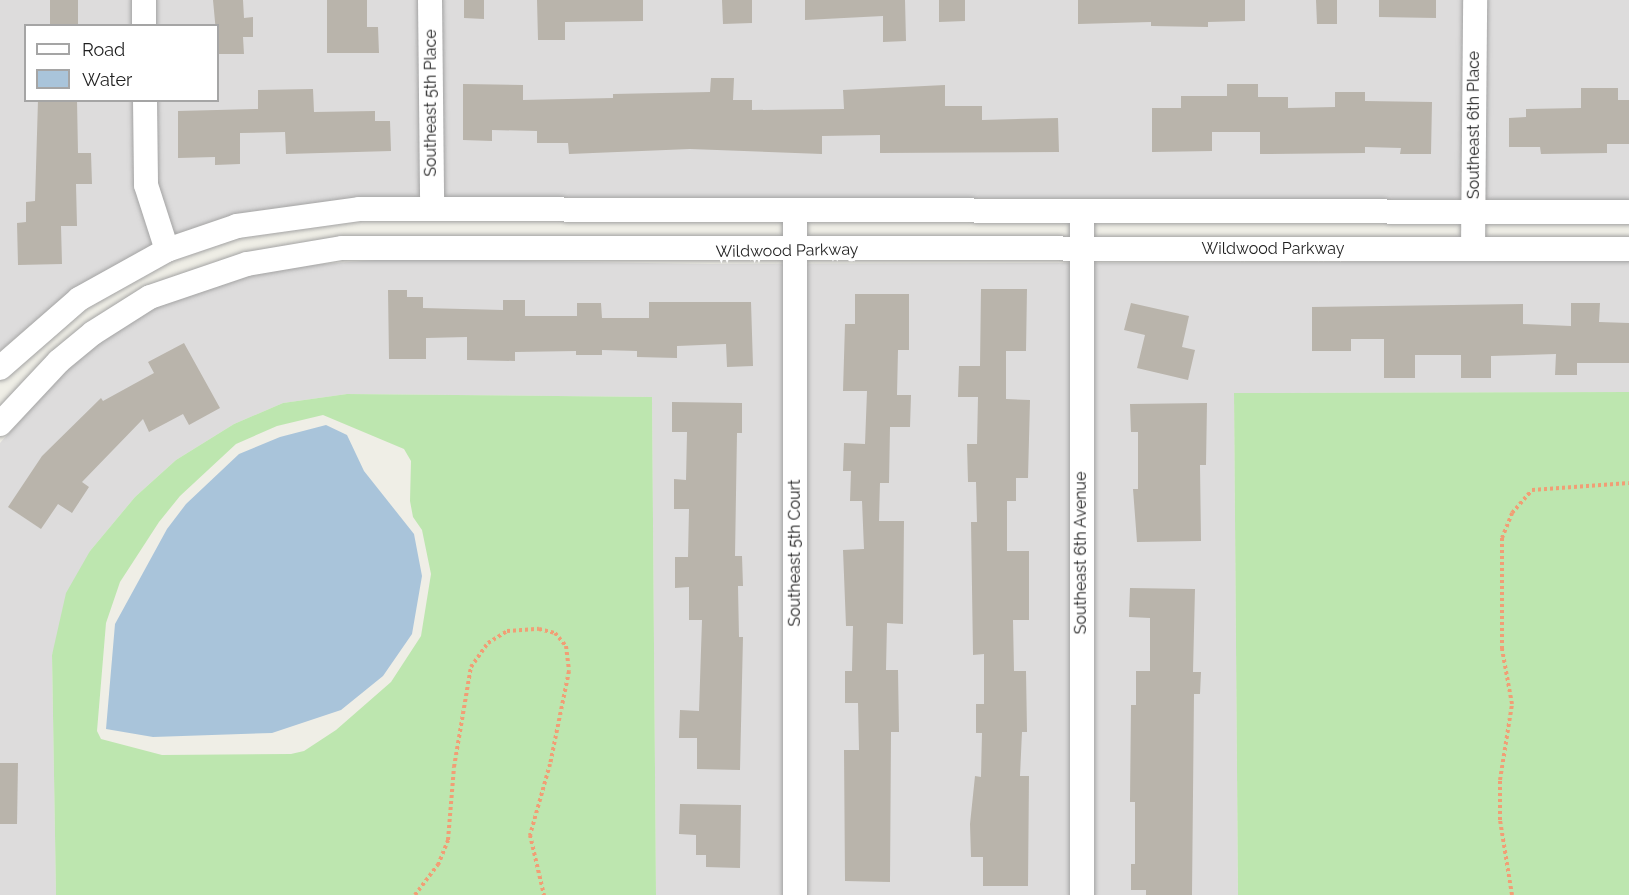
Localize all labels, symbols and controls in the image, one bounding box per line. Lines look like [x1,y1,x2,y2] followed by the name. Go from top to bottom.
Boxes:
[24,24,219,102] legend
[421,29,441,177] street label: Southeast 5th Place
[82,39,125,60] text: Road
[1464,51,1484,199] street label: Southeast 6th Place
[82,69,132,90] text: Water
[1202,239,1344,259] street label: Wildwood Parkway
[715,240,859,262] street label: Wildwood Parkway
[1071,471,1091,635] street label: Southeast 6th Avenue
[785,479,805,627] street label: Southeast 5th Court

